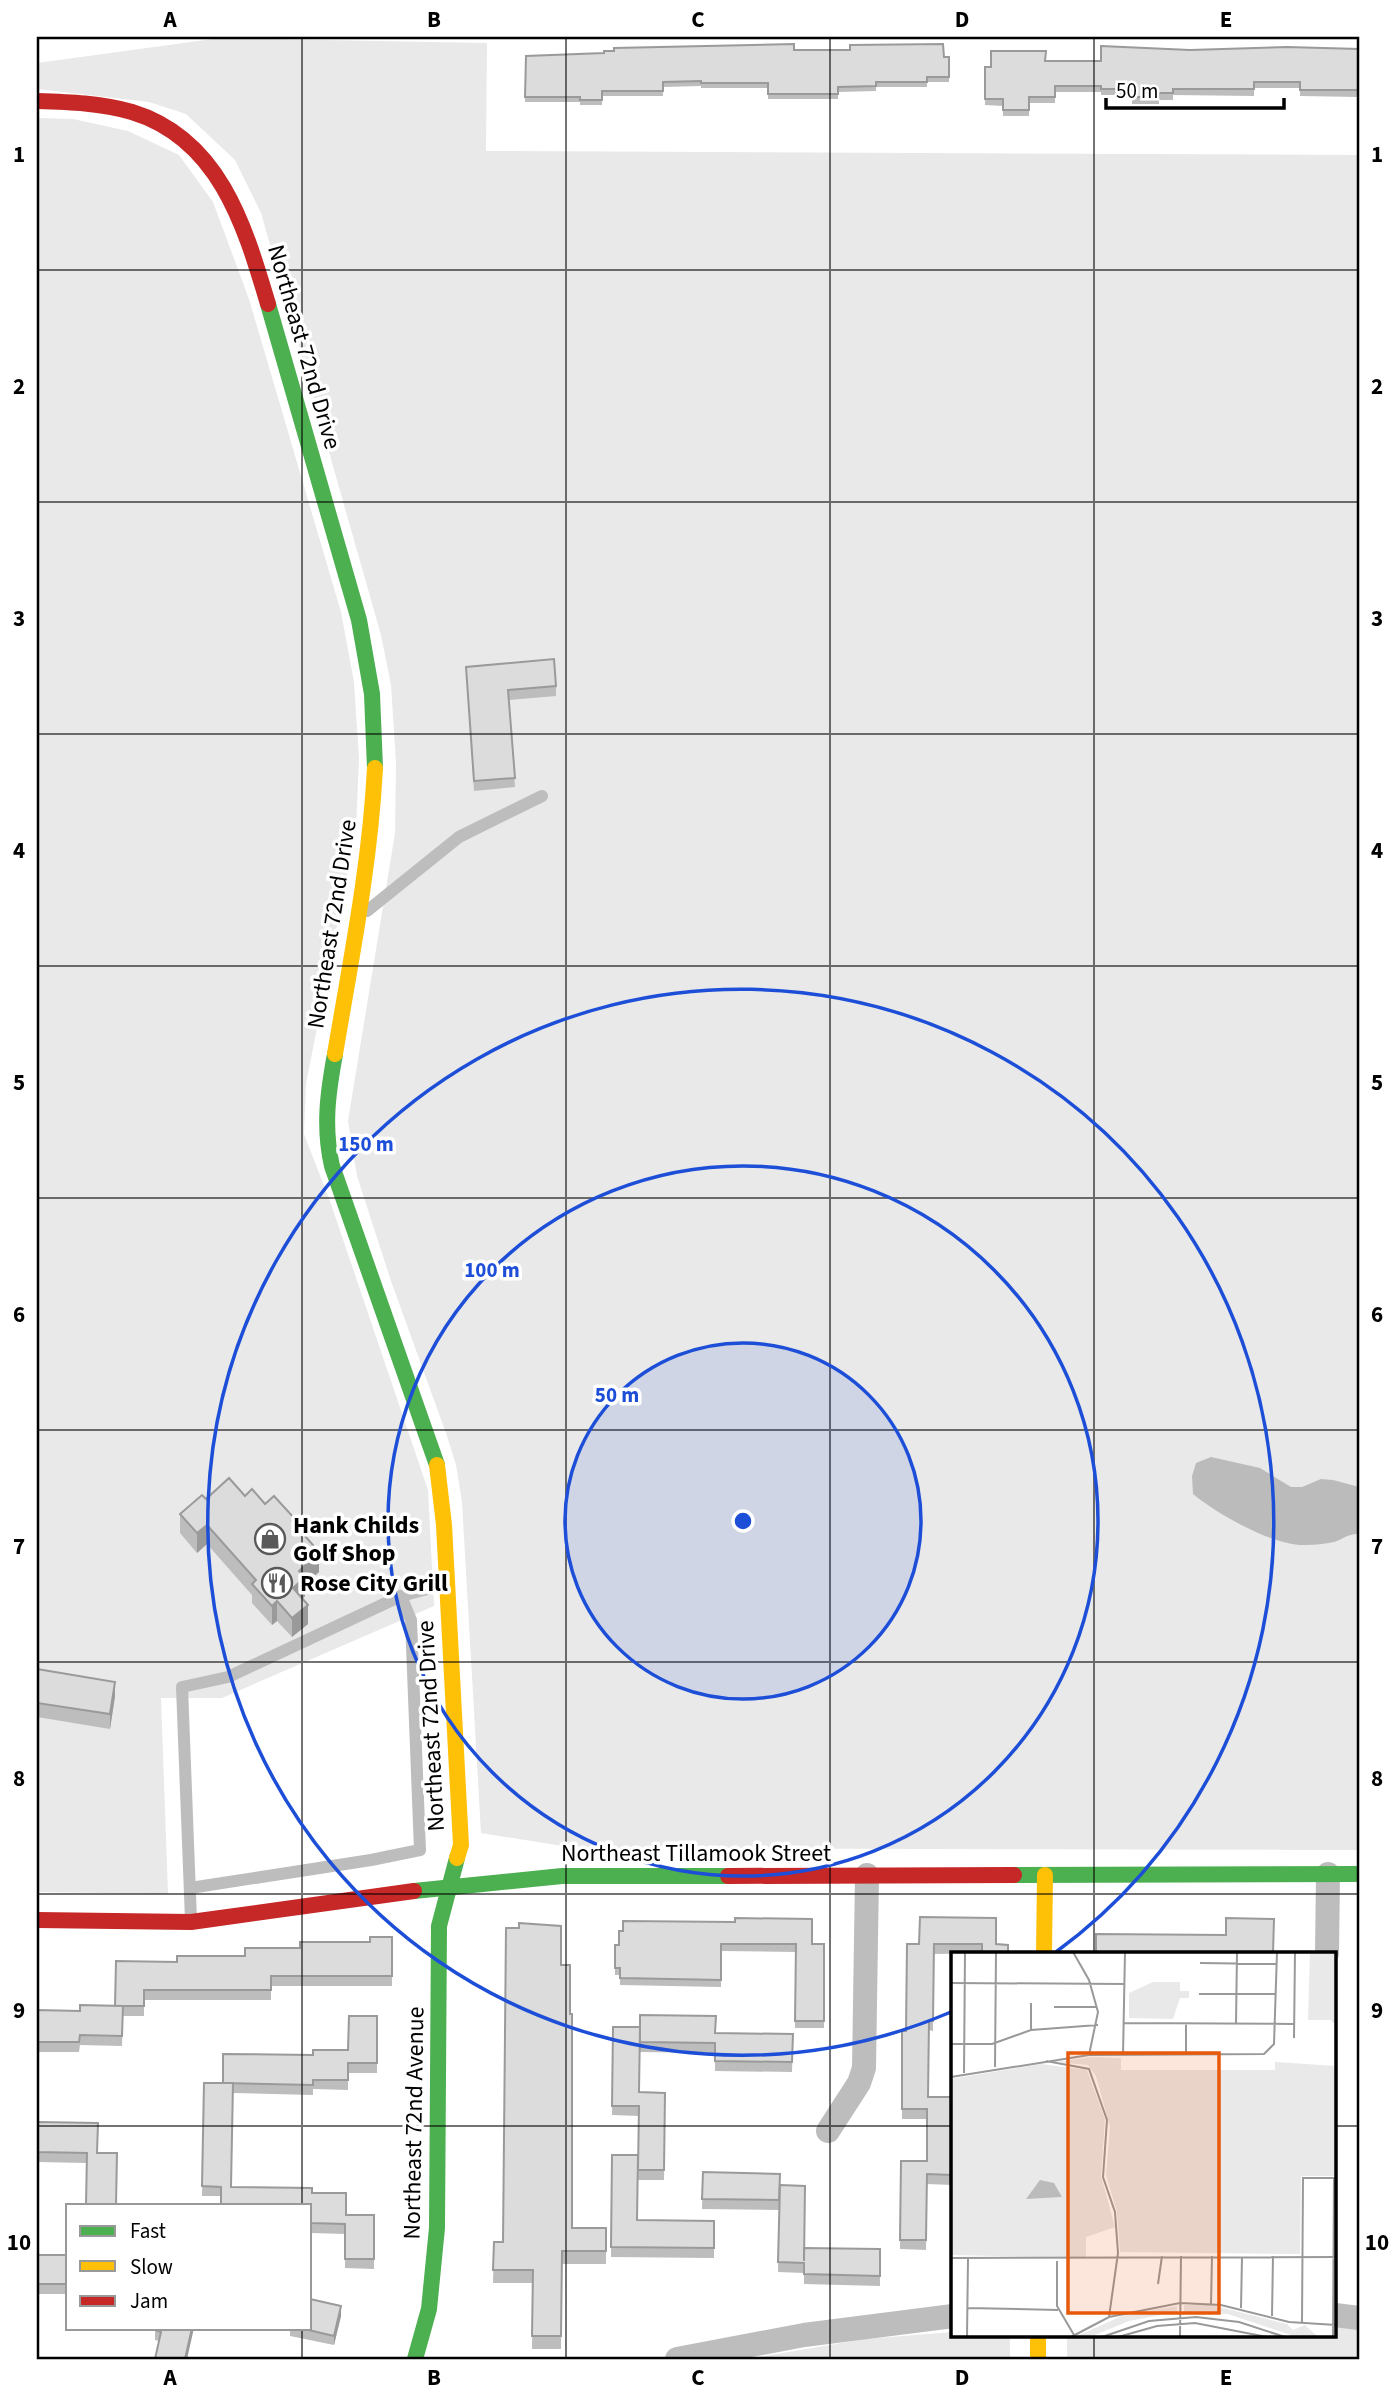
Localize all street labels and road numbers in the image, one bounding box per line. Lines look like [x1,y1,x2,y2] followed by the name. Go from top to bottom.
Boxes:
[258,241,350,453] street label: Northeast 72nd Drive
[298,817,366,1031] street label: Northeast 72nd Drive
[408,1620,454,1832] street label: Northeast 72nd Drive
[561,1836,831,1871] street label: Northeast Tillamook Street
[394,2006,434,2240] street label: Northeast 72nd Avenue

